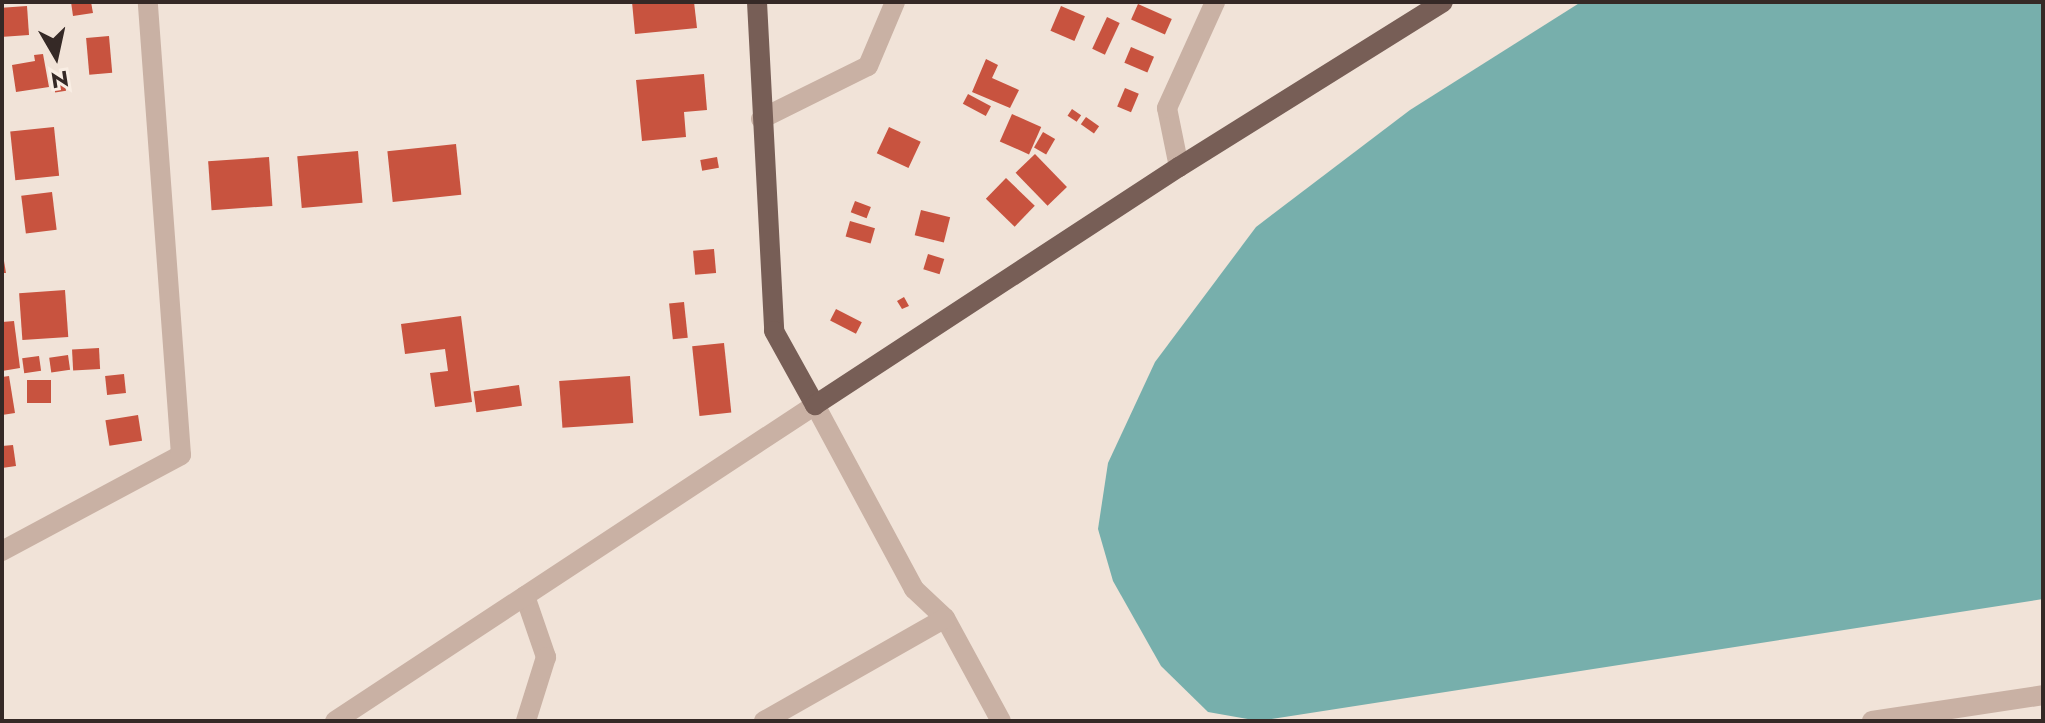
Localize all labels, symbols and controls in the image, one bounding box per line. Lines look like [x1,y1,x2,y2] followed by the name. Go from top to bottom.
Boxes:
[16,16,96,96] north arrow
[49,63,71,97] text: N

